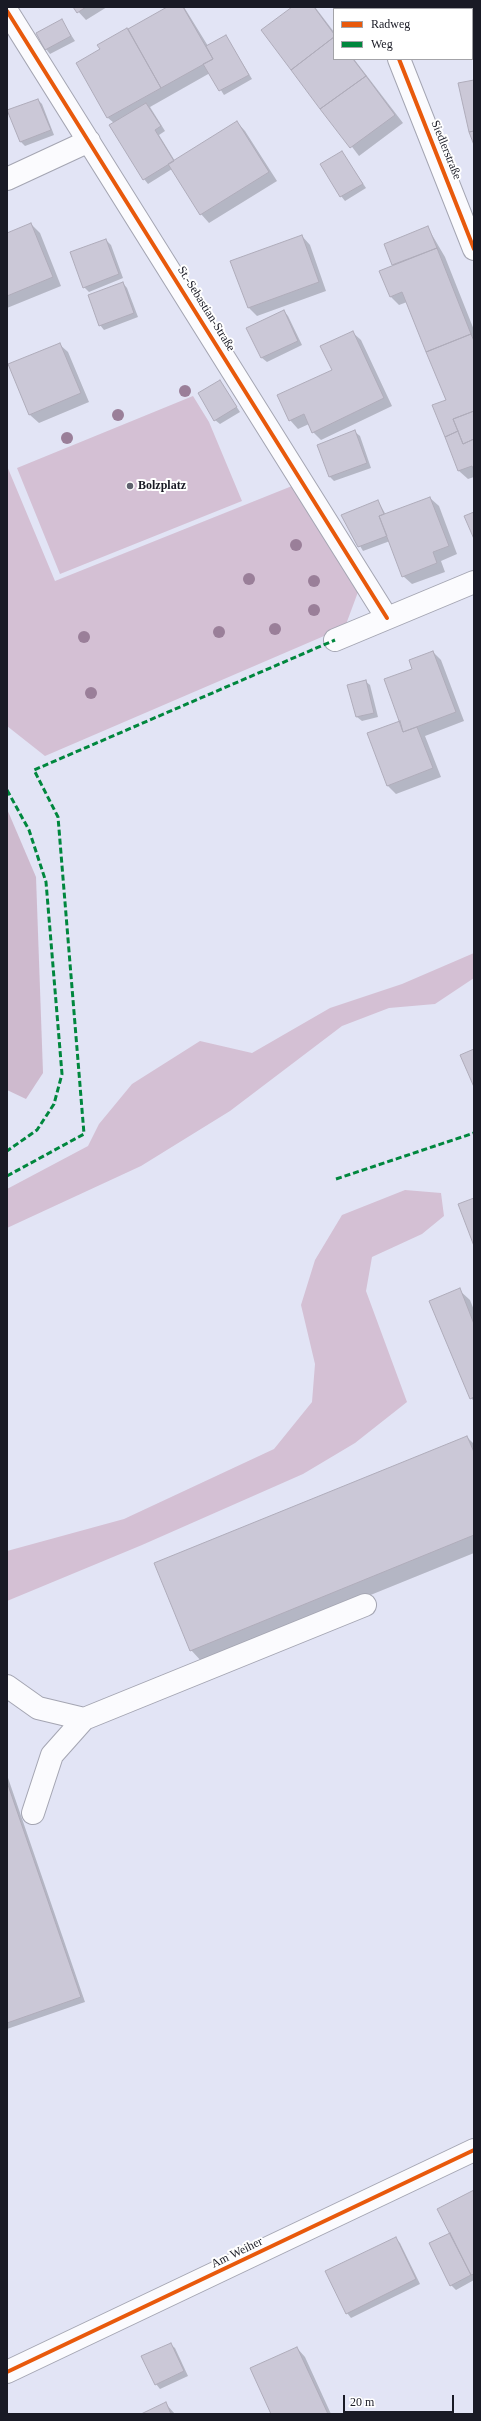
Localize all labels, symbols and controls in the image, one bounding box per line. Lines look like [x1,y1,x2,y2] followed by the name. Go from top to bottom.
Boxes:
[333,8,473,60] legend
[371,17,410,31] text: Radweg
[371,37,393,51] text: Weg
[428,118,464,182] street label: Siedlerstraße
[174,264,238,354] street label: St.-Sebastian-Straße
[138,479,186,493] place label: Bolzplatz
[125,481,135,491] marker: Bolzplatz
[209,2234,265,2272] street label: Am Weiher
[345,2387,456,2413] scale bar
[350,2395,374,2409] text: 20 m

